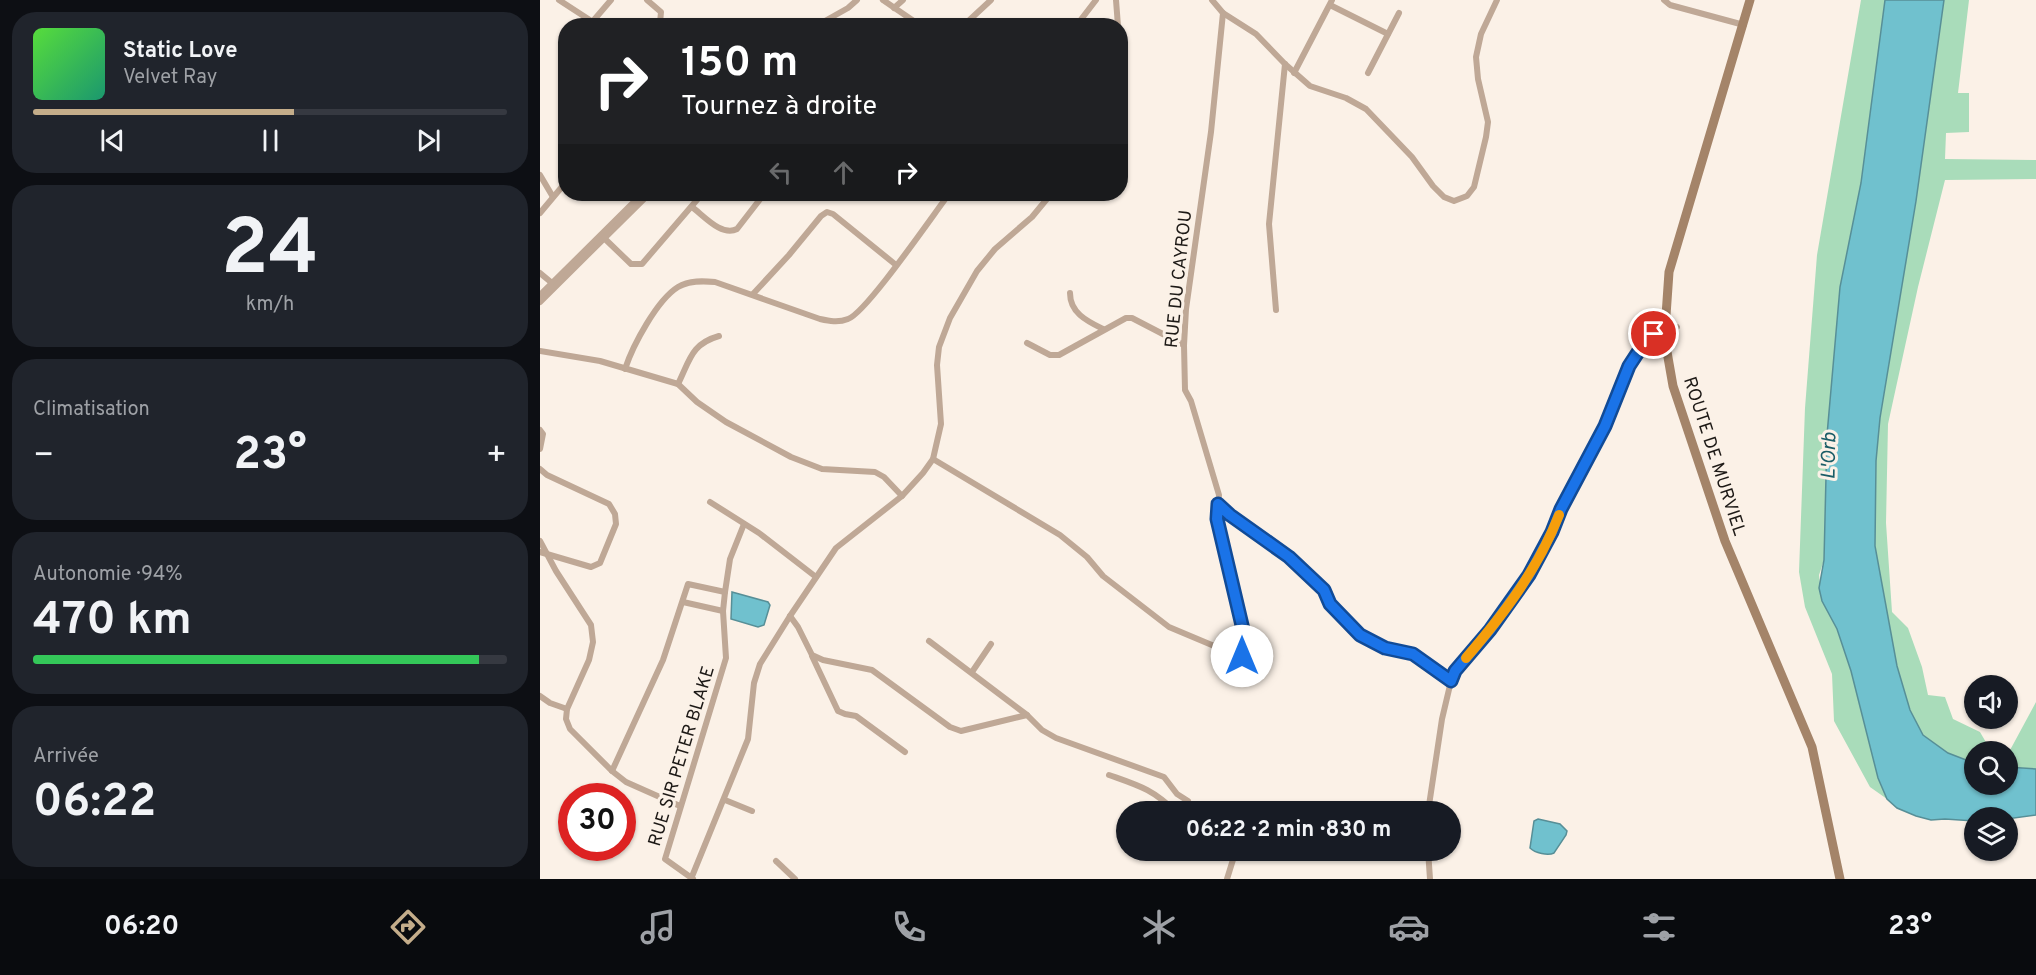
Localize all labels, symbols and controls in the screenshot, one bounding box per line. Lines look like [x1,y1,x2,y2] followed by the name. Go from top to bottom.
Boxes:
[123,38,237,65] text: Static Love
[681,38,798,91] text: 150 m
[582,42,660,120] icon: right
[123,65,217,91] text: Velvet Ray
[681,90,877,124] text: Tournez à droite
[96,124,129,157] icon: previous
[254,124,287,157] icon: pause
[412,124,445,157] icon: next
[764,156,797,189] icon: left
[827,156,860,189] icon: ahead
[890,156,923,189] icon: right
[221,203,319,302] text: 24
[1161,209,1198,349] street label: RUE DU CAYROU
[246,292,294,318] text: km/h
[1628,308,1679,359] pin
[1637,317,1670,350] icon: arrive
[1677,374,1750,539] street label: ROUTE DE MURVIEL
[33,397,150,423] text: Climatisation
[233,428,307,485] text: 23°
[1817,432,1843,480] water label: L'Orb
[33,436,54,478] text: −
[486,436,507,478] text: +
[33,562,183,588] text: Autonomie · 94%
[33,593,192,650] text: 470 km
[1210,624,1274,688] position arrow
[644,664,721,849] street label: RUE SIR PETER BLAKE
[1964,675,2018,861] map controls
[1964,675,2018,729] button: sound
[1964,741,2018,795] button: search
[33,744,99,770] text: Arrivée
[33,775,156,832] text: 06:22
[558,783,636,861] speed limit sign: 30
[1964,807,2018,861] button: layers
[1186,817,1391,844] text: 06:22 · 2 min · 830 m
[387,906,429,948] icon: directions
[637,906,679,948] icon: music
[888,906,930,948] icon: phone
[1138,906,1180,948] icon: climate
[1388,906,1430,948] icon: car
[1638,906,1680,948] icon: filters
[104,910,179,944] text: 06:20
[1888,910,1932,944] text: 23°

